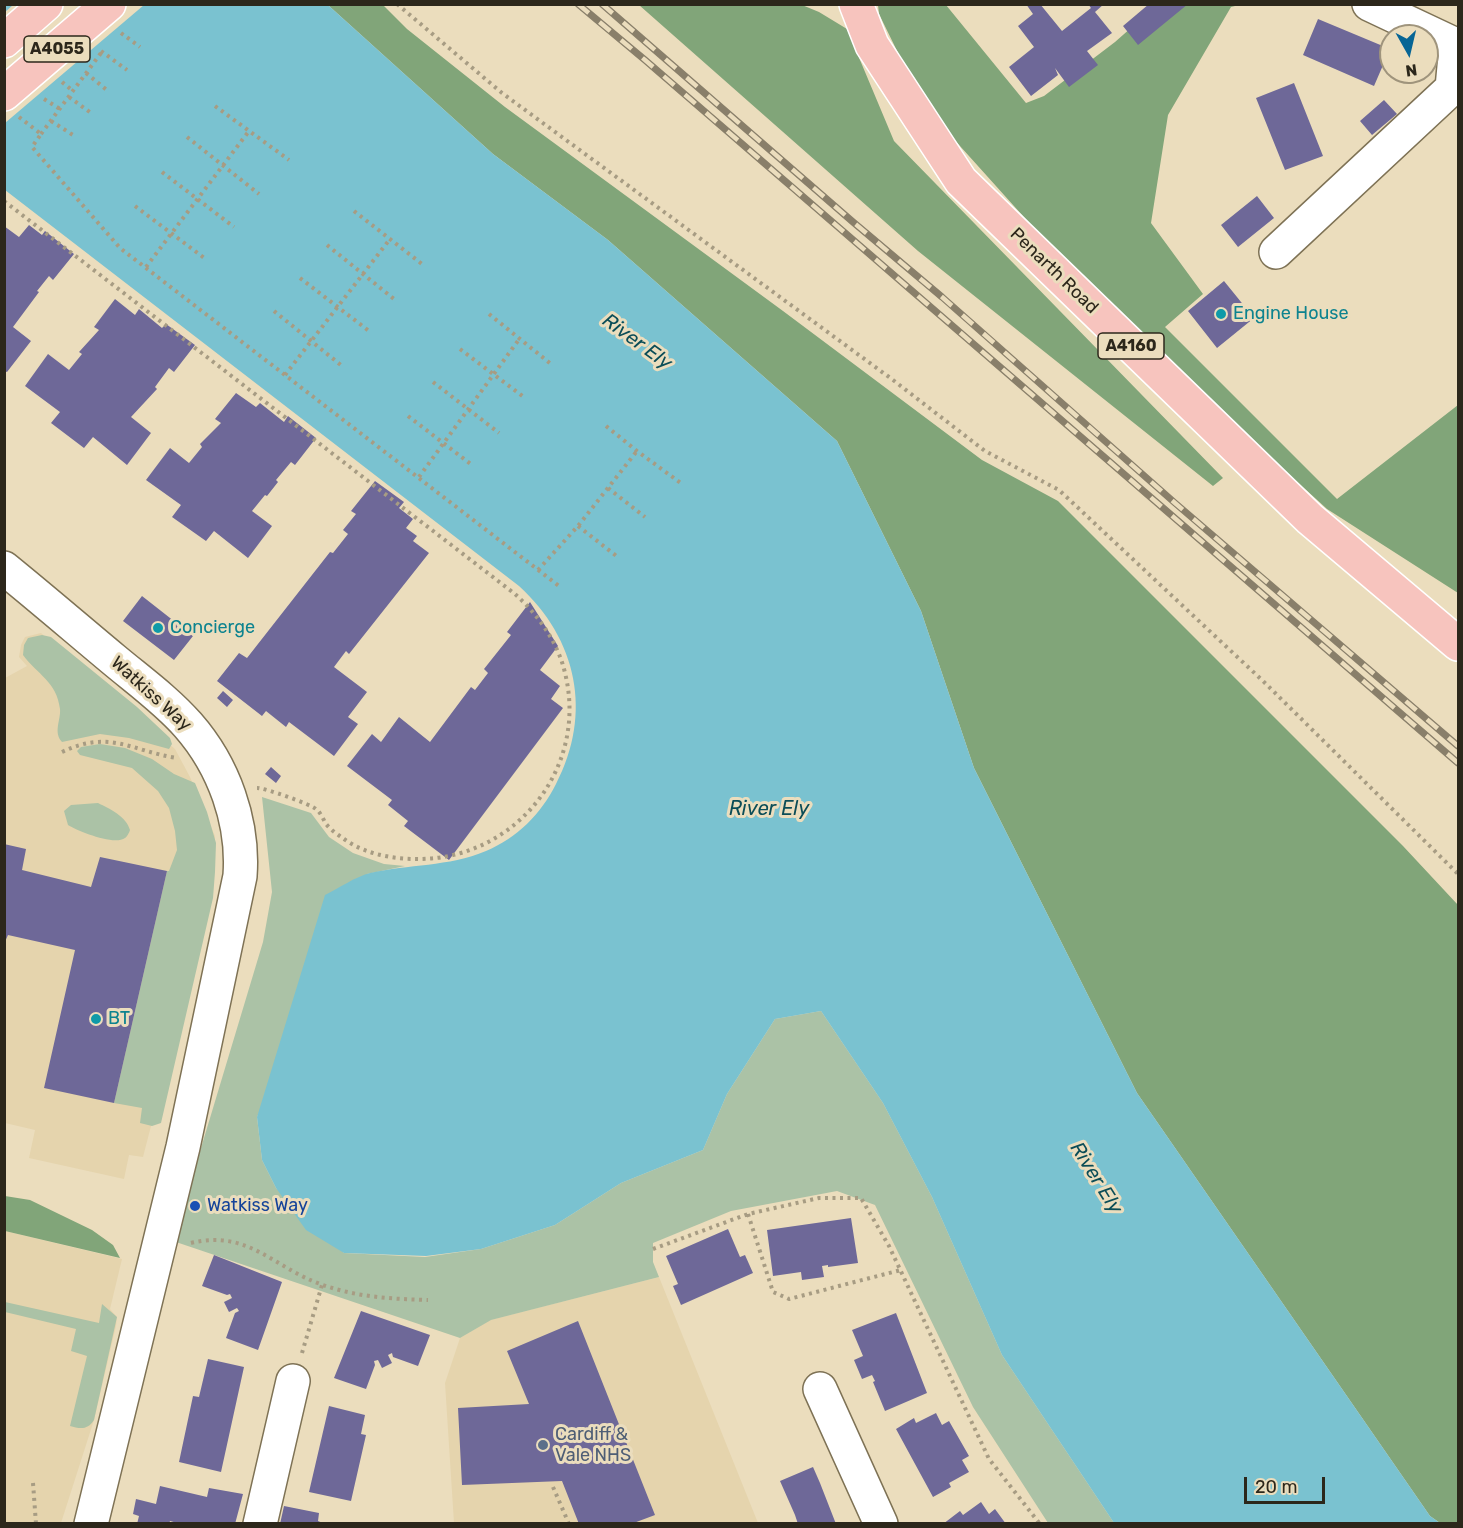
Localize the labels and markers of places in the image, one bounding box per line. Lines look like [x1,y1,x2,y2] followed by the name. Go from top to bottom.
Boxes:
[1233,303,1349,325] place label: Engine House
[1214,307,1228,321] marker: Engine House
[170,617,255,639] place label: Concierge
[151,621,165,635] marker: Concierge
[108,1008,130,1030] place label: BT
[89,1012,103,1026] marker: BT
[207,1195,308,1217] place label: Watkiss Way
[188,1199,202,1213] marker: Watkiss Way
[555,1424,631,1466] place label: Cardiff & Vale NHS
[536,1438,550,1452] marker: Cardiff & Vale NHS

